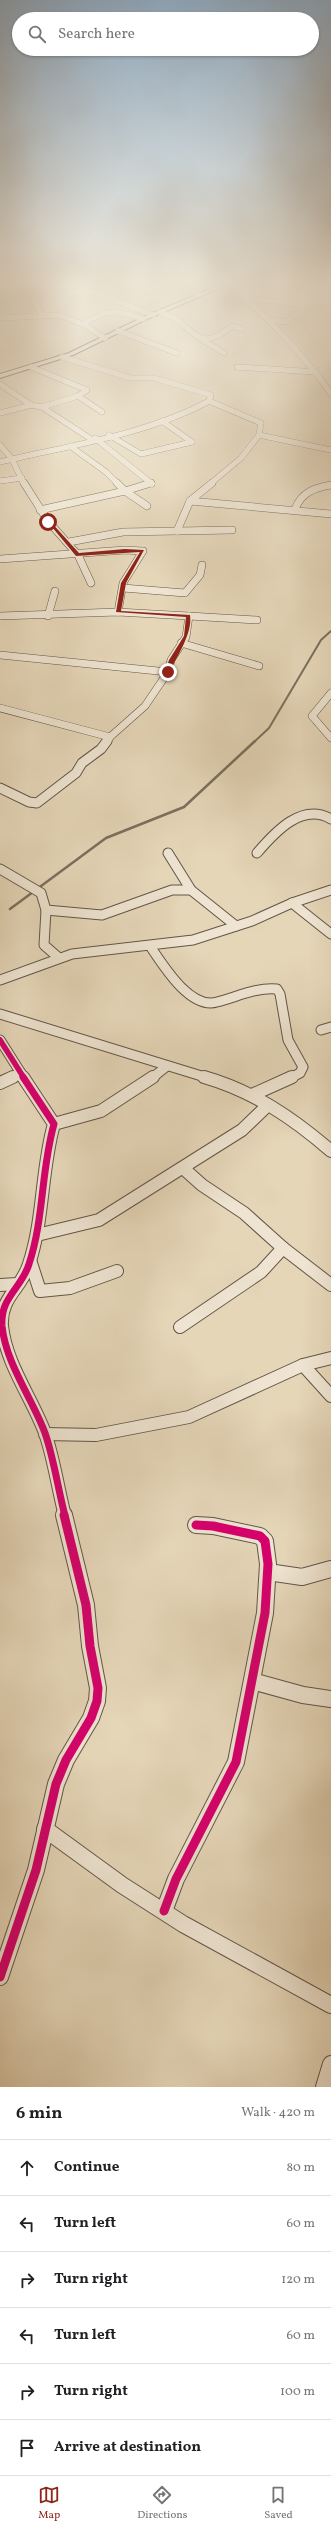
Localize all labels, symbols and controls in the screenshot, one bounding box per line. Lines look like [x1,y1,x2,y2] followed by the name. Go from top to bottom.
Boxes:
[12,12,319,56] search box
[26,23,48,45] icon: search
[58,24,135,45] text: Search here
[39,513,57,531] route start
[159,663,177,681] route end
[16,2102,62,2125] text: 6 min
[241,2104,315,2122] text: Walk · 420 m
[16,2157,38,2179] icon: ahead
[54,2157,119,2178] text: Continue
[286,2159,315,2177] text: 80 m
[16,2213,38,2235] icon: left
[54,2213,116,2234] text: Turn left
[287,2215,315,2233] text: 60 m
[16,2269,38,2291] icon: right
[54,2269,128,2290] text: Turn right
[281,2271,315,2289] text: 120 m
[16,2325,38,2347] icon: left
[54,2325,116,2346] text: Turn left
[287,2327,315,2345] text: 60 m
[16,2381,38,2403] icon: right
[54,2381,128,2402] text: Turn right
[280,2383,315,2401] text: 100 m
[16,2437,38,2459] icon: arrive
[54,2437,201,2458] text: Arrive at destination
[38,2484,60,2523] tab: Map
[137,2484,188,2523] tab: Directions
[264,2484,293,2523] tab: Saved

